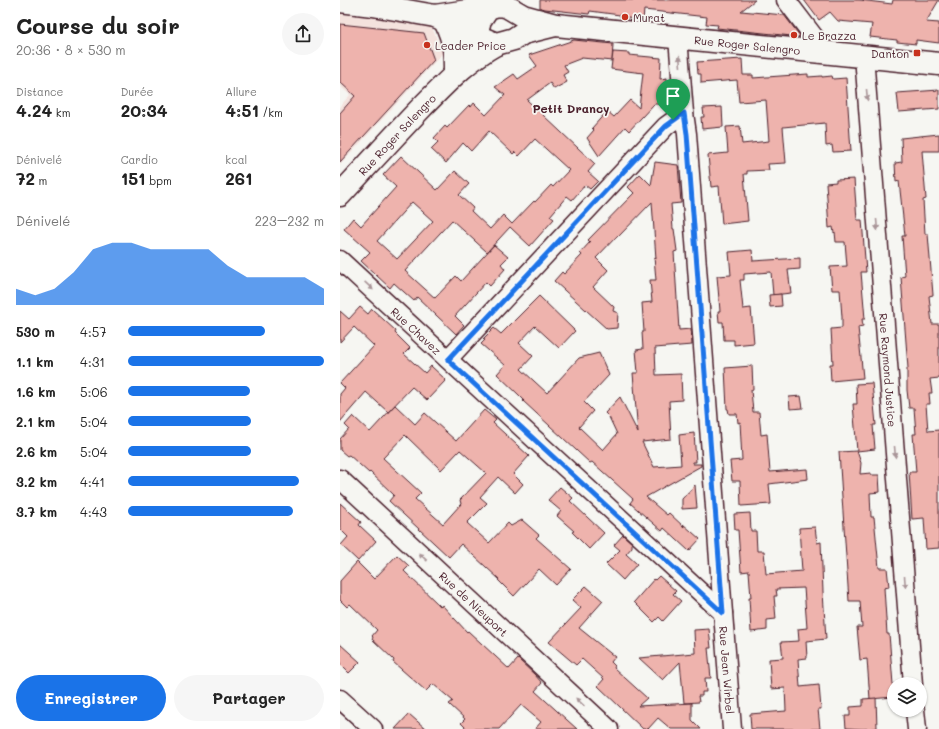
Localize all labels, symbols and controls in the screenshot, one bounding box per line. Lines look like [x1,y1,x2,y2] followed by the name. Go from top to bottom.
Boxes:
[633,10,665,25] place label: Murat
[16,11,180,40] text: Course du soir
[620,12,630,22] marker: Murat
[282,13,324,55] button: share
[802,28,857,43] place label: Le Brazza
[789,30,799,40] marker: Le Brazza
[694,32,802,57] street label: Rue Roger Salengro
[435,38,506,53] place label: Leader Price
[422,40,432,50] marker: Leader Price
[16,41,126,58] text: 20:36 · 8 × 530 m
[871,46,909,61] place label: Danton
[912,48,922,58] marker: Danton
[676,55,683,67] one-way arrow
[656,79,690,120] pin
[16,84,63,99] text: Distance
[121,84,153,99] text: Durée
[225,84,257,99] text: Allure
[662,85,684,107] icon: arrive
[863,89,870,101] one-way arrow
[355,90,439,178] street label: Rue Roger Salengro
[16,99,52,121] text: 4.24
[121,99,167,121] text: 20:34
[225,99,259,121] text: 4:51
[532,100,610,116] district label: Petit Drancy
[52,105,70,120] text: km
[259,105,283,120] text: /km
[16,152,62,167] text: Dénivelé
[121,152,158,167] text: Cardio
[225,152,247,167] text: kcal
[16,167,35,189] text: 72
[121,167,146,189] text: 151
[225,167,253,189] text: 261
[35,173,47,188] text: m
[146,173,172,188] text: bpm
[16,212,70,229] text: Dénivelé
[255,212,324,229] text: 223–232 m
[874,219,881,231] one-way arrow
[364,282,374,291] one-way arrow
[388,304,445,357] street label: Rue Chavez
[877,313,900,428] street label: Rue Raymond Justice
[16,323,55,340] text: 530 m
[80,323,106,340] text: 4:57
[16,353,54,370] text: 1.1 km
[80,353,105,370] text: 4:31
[16,383,56,400] text: 1.6 km
[80,383,107,400] text: 5:06
[16,413,55,430] text: 2.1 km
[80,413,107,430] text: 5:04
[16,443,57,460] text: 2.6 km
[80,443,107,460] text: 5:04
[892,446,898,458] one-way arrow
[16,473,57,490] text: 3.2 km
[80,473,105,490] text: 4:41
[16,503,57,520] text: 3.7 km
[80,503,107,520] text: 4:43
[418,552,428,561] one-way arrow
[436,568,512,639] street label: Rue de Nieuport
[902,575,909,588] one-way arrow
[717,626,738,714] street label: Rue Jean Wirbel
[16,675,166,721] button: Enregistrer
[174,675,324,721] button: Partager
[887,677,927,717] map controls
[887,677,927,717] button: layers
[575,698,585,707] one-way arrow

